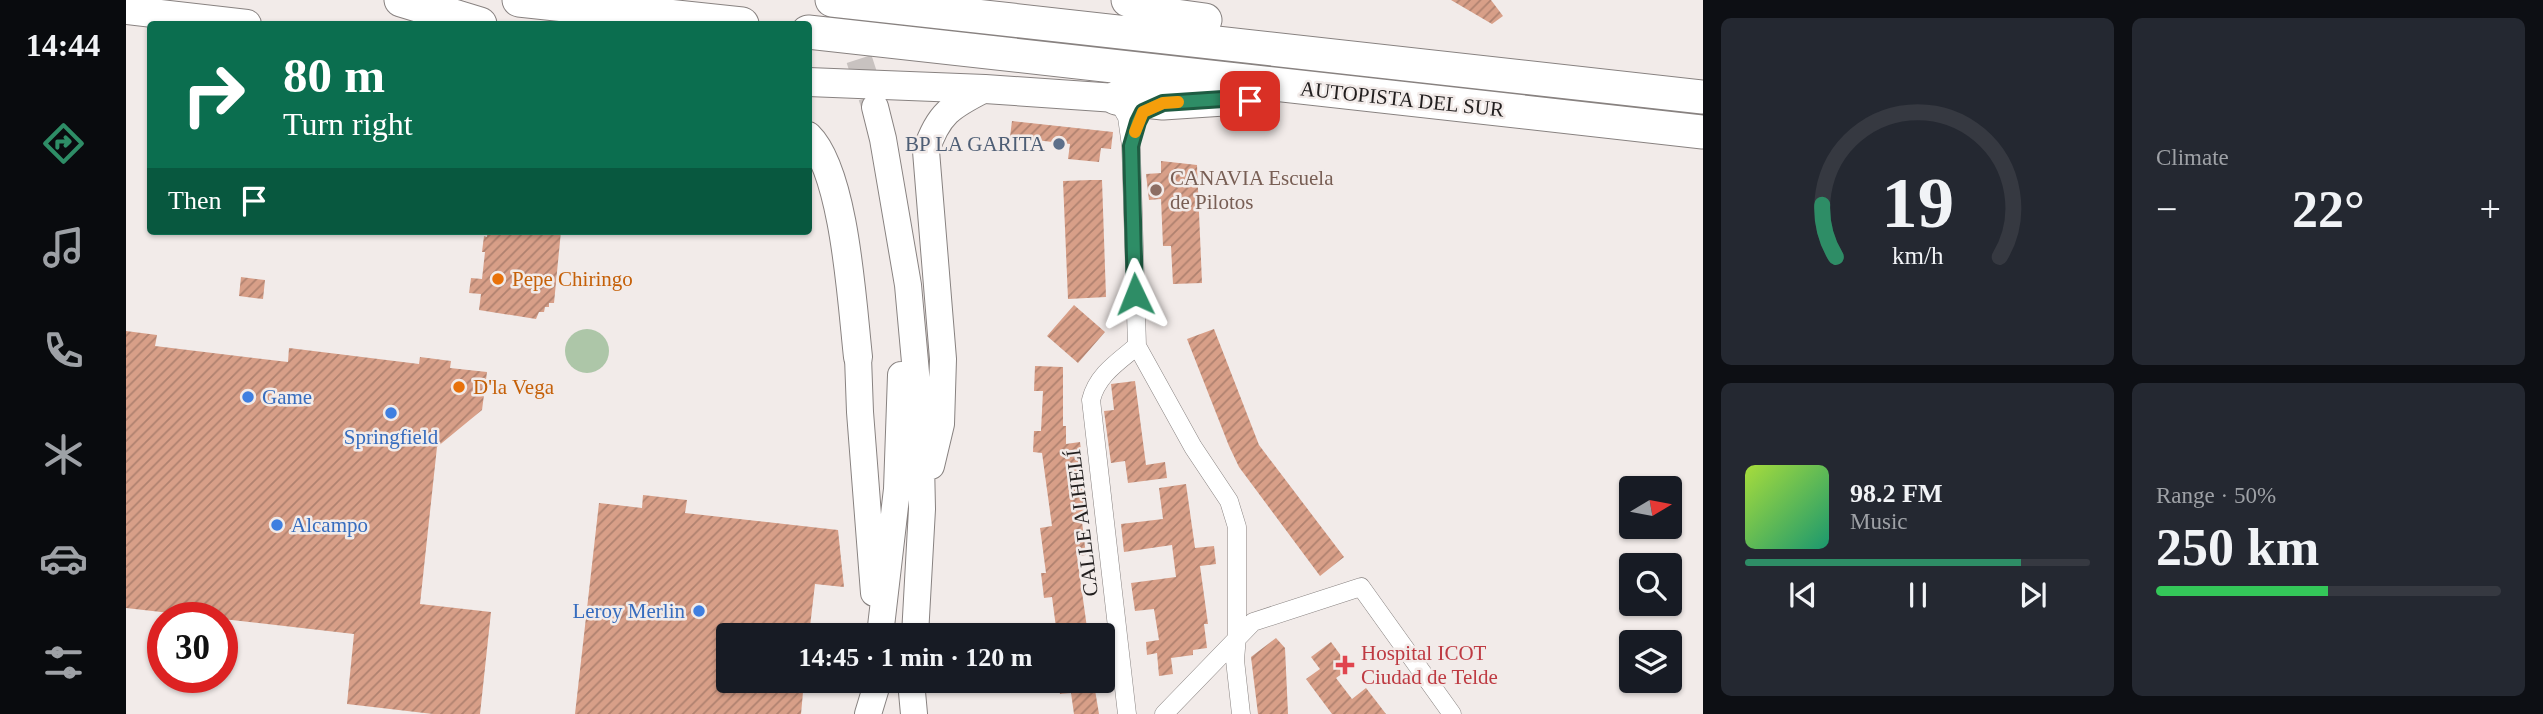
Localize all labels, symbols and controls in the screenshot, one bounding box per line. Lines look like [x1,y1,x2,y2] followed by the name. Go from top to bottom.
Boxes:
[26,27,100,63] text: 14:44
[283,48,385,103] text: 80 m
[168,49,259,140] icon: right
[1220,71,1280,131] pin
[1299,76,1505,122] street label: AUTOPISTA DEL SUR
[1231,82,1269,120] icon: arrive
[283,106,413,142] text: Turn right
[39,119,88,168] icon: directions
[905,132,1046,156] place label: BP LA GARITA
[1051,136,1067,152] marker: BP LA GARITA
[2156,145,2229,170] text: Climate
[1881,163,1954,244] text: 19
[1170,166,1334,214] place label: CANAVIA Escuela de Pilotos
[2292,181,2365,238] text: 22°
[235,182,273,220] icon: arrive
[1148,182,1164,198] marker: CANAVIA Escuela de Pilotos
[168,186,221,215] text: Then
[2156,188,2177,230] text: −
[2480,188,2501,230] text: +
[39,223,88,272] icon: music
[1892,242,1944,269] text: km/h
[1098,257,1172,331] position arrow
[512,267,633,291] place label: Pepe Chiringo
[490,271,506,287] marker: Pepe Chiringo
[39,326,88,375] icon: phone
[473,375,555,399] place label: D'la Vega
[451,379,467,395] marker: D'la Vega
[262,385,312,409] place label: Game
[240,389,256,405] marker: Game
[383,405,399,421] marker: Springfield
[344,425,439,449] place label: Springfield
[39,430,88,479] icon: climate
[1061,448,1103,598] street label: CALLE ALHELÍ
[1619,476,1682,539] north arrow
[1619,476,1682,693] map controls
[1850,479,1942,508] text: 98.2 FM
[2156,483,2276,508] text: Range · 50%
[1850,509,1908,534] text: Music
[291,513,368,537] place label: Alcampo
[269,517,285,533] marker: Alcampo
[2156,519,2319,576] text: 250 km
[39,534,88,583] icon: car
[1619,553,1682,616] button: search
[1784,576,1822,614] icon: previous
[1899,576,1937,614] icon: pause
[2014,576,2052,614] icon: next
[572,599,686,623] place label: Leroy Merlin
[147,602,238,693] speed limit sign: 30
[691,603,707,619] marker: Leroy Merlin
[1619,630,1682,693] button: layers
[39,638,88,687] icon: filters
[1361,641,1498,689] place label: Hospital ICOT Ciudad de Telde
[799,643,1033,672] text: 14:45 · 1 min · 120 m
[1335,655,1355,675] marker: Hospital ICOT Ciudad de Telde

